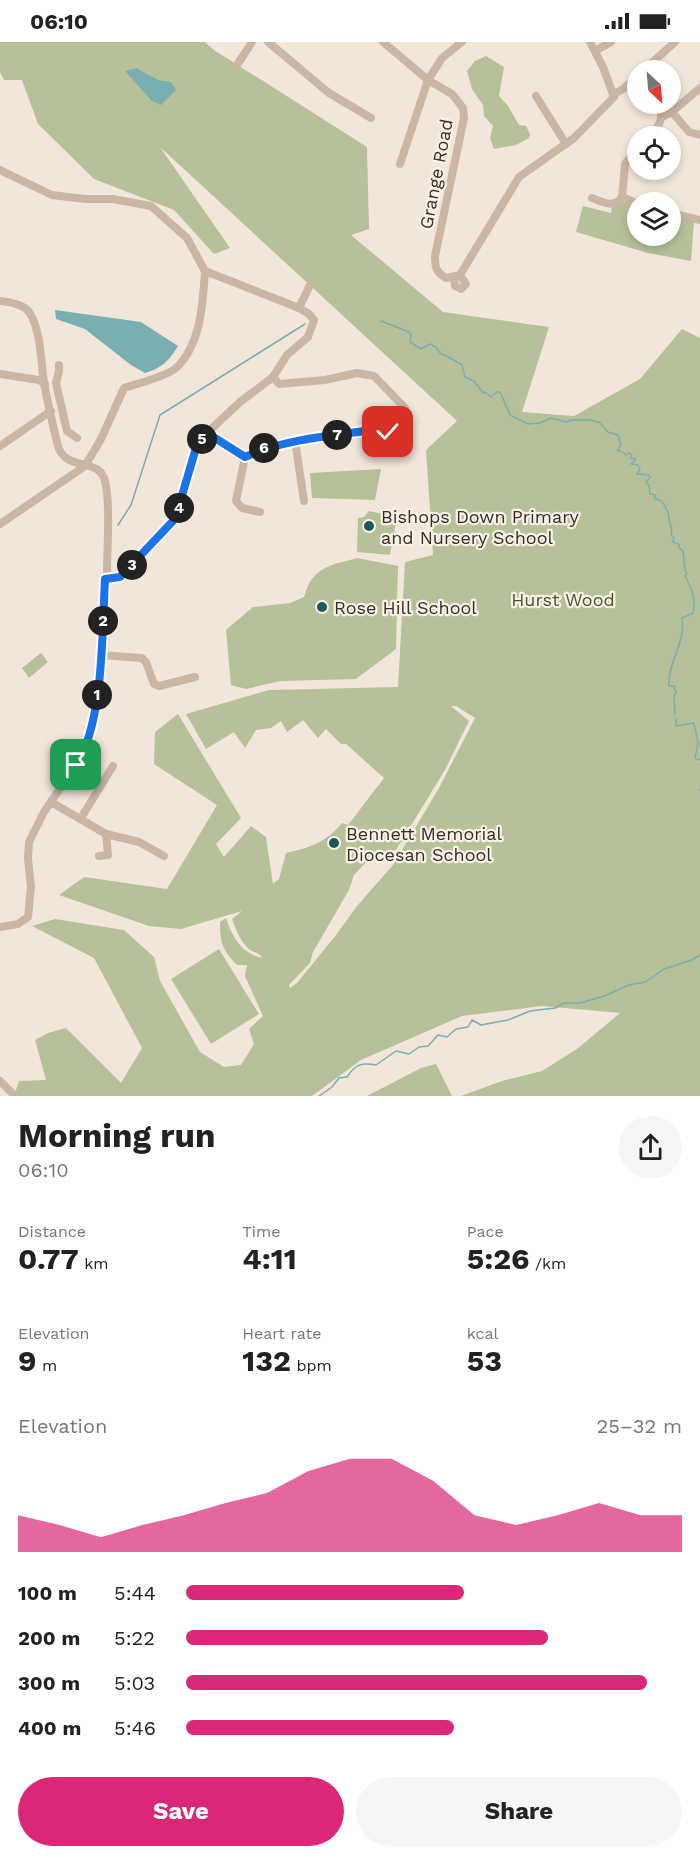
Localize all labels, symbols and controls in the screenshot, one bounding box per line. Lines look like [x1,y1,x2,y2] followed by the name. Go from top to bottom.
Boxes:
[30,9,88,34] text: 06:10
[627,60,681,114] north arrow
[627,60,681,246] map controls
[415,117,457,231] street label: Grange Road
[627,126,681,180] button: locate
[627,192,681,246] button: layers
[362,406,413,457] pin
[371,415,404,448] icon: check
[322,420,352,450] pin: 7
[187,424,217,454] pin: 5
[332,425,342,444] text: 7
[197,429,207,448] text: 5
[249,433,279,463] pin: 6
[259,438,269,457] text: 6
[164,493,194,523] pin: 4
[174,498,184,517] text: 4
[381,506,579,548] place label: Bishops Down Primary and Nursery School
[362,519,376,533] marker: Bishops Down Primary and Nursery School
[117,550,147,580] pin: 3
[127,555,137,574] text: 3
[511,589,615,610] park label: Hurst Wood
[334,597,477,618] place label: Rose Hill School
[315,600,329,614] marker: Rose Hill School
[88,606,118,636] pin: 2
[98,611,108,630] text: 2
[82,680,112,710] pin: 1
[94,685,100,704] text: 1
[50,739,101,790] pin
[59,748,92,781] icon: arrive
[346,823,502,865] place label: Bennett Memorial Diocesan School
[327,836,341,850] marker: Bennett Memorial Diocesan School
[18,1116,215,1155] text: Morning run
[619,1116,682,1179] button: share
[18,1158,69,1182] text: 06:10
[18,1222,86,1241] text: Distance
[242,1222,280,1241] text: Time
[467,1222,504,1241] text: Pace
[18,1241,79,1276] text: 0.77
[242,1241,297,1276] text: 4:11
[467,1241,530,1276] text: 5:26
[79,1254,109,1273] text: km
[530,1254,566,1273] text: /km
[18,1324,89,1343] text: Elevation
[242,1324,321,1343] text: Heart rate
[467,1324,498,1343] text: kcal
[18,1343,36,1378] text: 9
[242,1343,291,1378] text: 132
[467,1343,502,1378] text: 53
[36,1356,57,1375] text: m
[291,1356,332,1375] text: bpm
[18,1414,107,1438] text: Elevation
[597,1414,682,1438] text: 25–32 m
[18,1581,77,1605] text: 100 m
[114,1581,156,1605] text: 5:44
[18,1626,80,1650] text: 200 m
[114,1626,155,1650] text: 5:22
[18,1671,80,1695] text: 300 m
[114,1671,155,1695] text: 5:03
[18,1716,81,1740] text: 400 m
[114,1716,156,1740] text: 5:46
[18,1777,344,1846] button: Save
[356,1777,682,1846] button: Share

